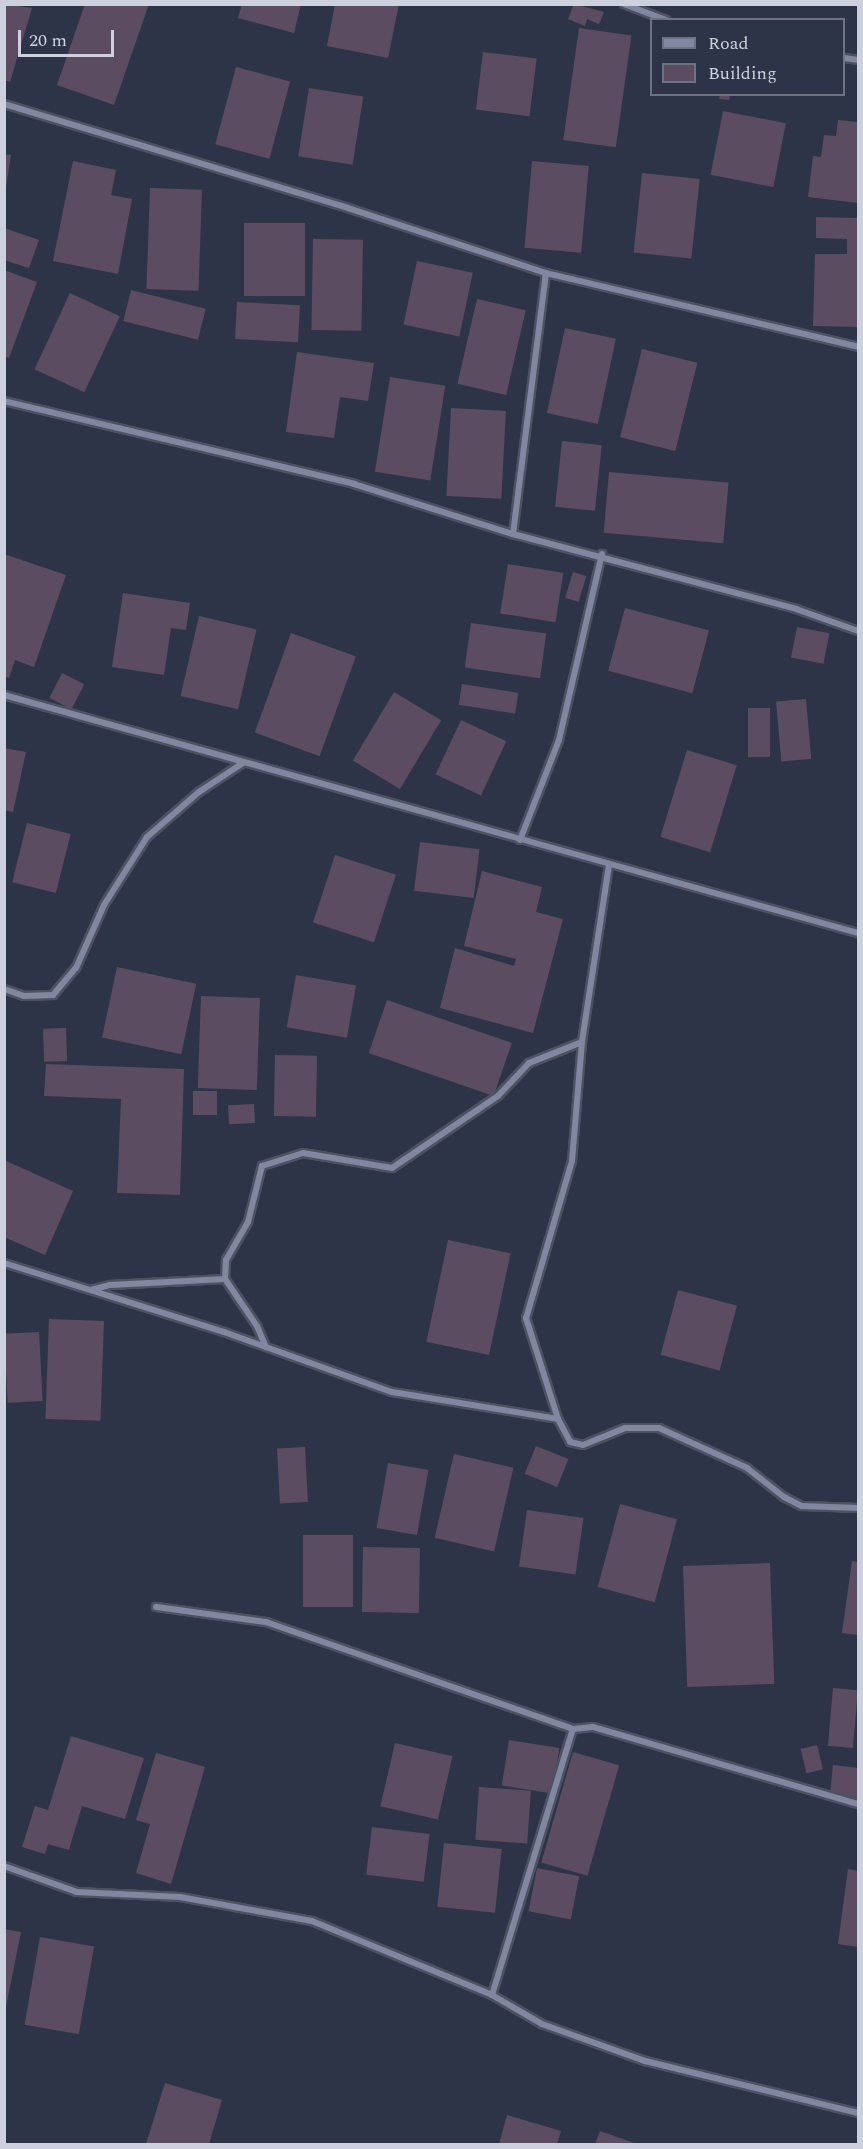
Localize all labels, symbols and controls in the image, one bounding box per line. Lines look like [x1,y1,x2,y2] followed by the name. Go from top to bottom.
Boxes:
[21,18,117,56] scale bar
[650,18,845,96] legend
[29,27,67,54] text: 20 m
[708,30,749,57] text: Road
[708,60,777,87] text: Building

